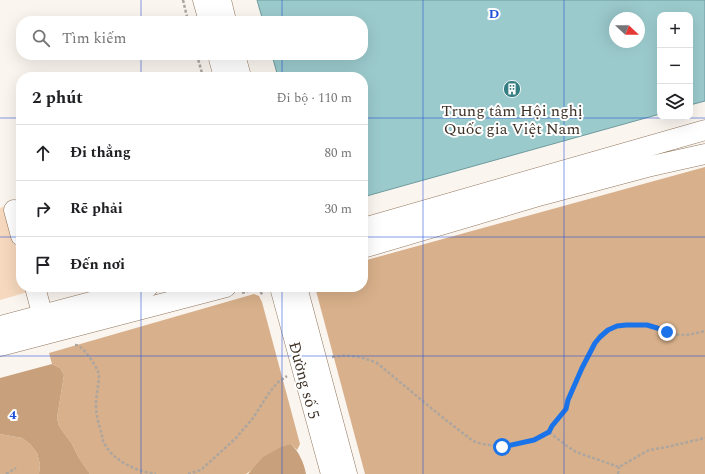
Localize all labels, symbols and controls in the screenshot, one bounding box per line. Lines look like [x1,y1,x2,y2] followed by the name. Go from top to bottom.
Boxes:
[489,4,499,24] text: D
[609,12,645,48] north arrow
[657,12,693,120] map controls
[657,12,693,48] button: +
[16,16,368,60] search box
[30,27,52,49] icon: search
[62,27,126,50] text: Tìm kiếm
[657,48,693,84] button: −
[502,79,522,99] building icon: Trung tâm Hội nghị Quốc gia Việt Nam
[657,84,693,120] button: layers
[32,85,83,111] text: 2 phút
[277,88,352,108] text: Đi bộ · 110 m
[441,99,583,141] place label: Trung tâm Hội nghị Quốc gia Việt Nam
[70,141,131,164] text: Đi thẳng
[32,142,54,164] icon: ahead
[325,143,352,163] text: 80 m
[70,197,123,220] text: Rẽ phải
[32,198,54,220] icon: right
[325,199,352,219] text: 30 m
[70,253,125,276] text: Đến nơi
[32,254,54,276] icon: arrive
[658,323,676,341] route end
[282,339,326,422] street label: Đường số 5
[9,405,17,425] text: 4
[493,438,511,456] route start

